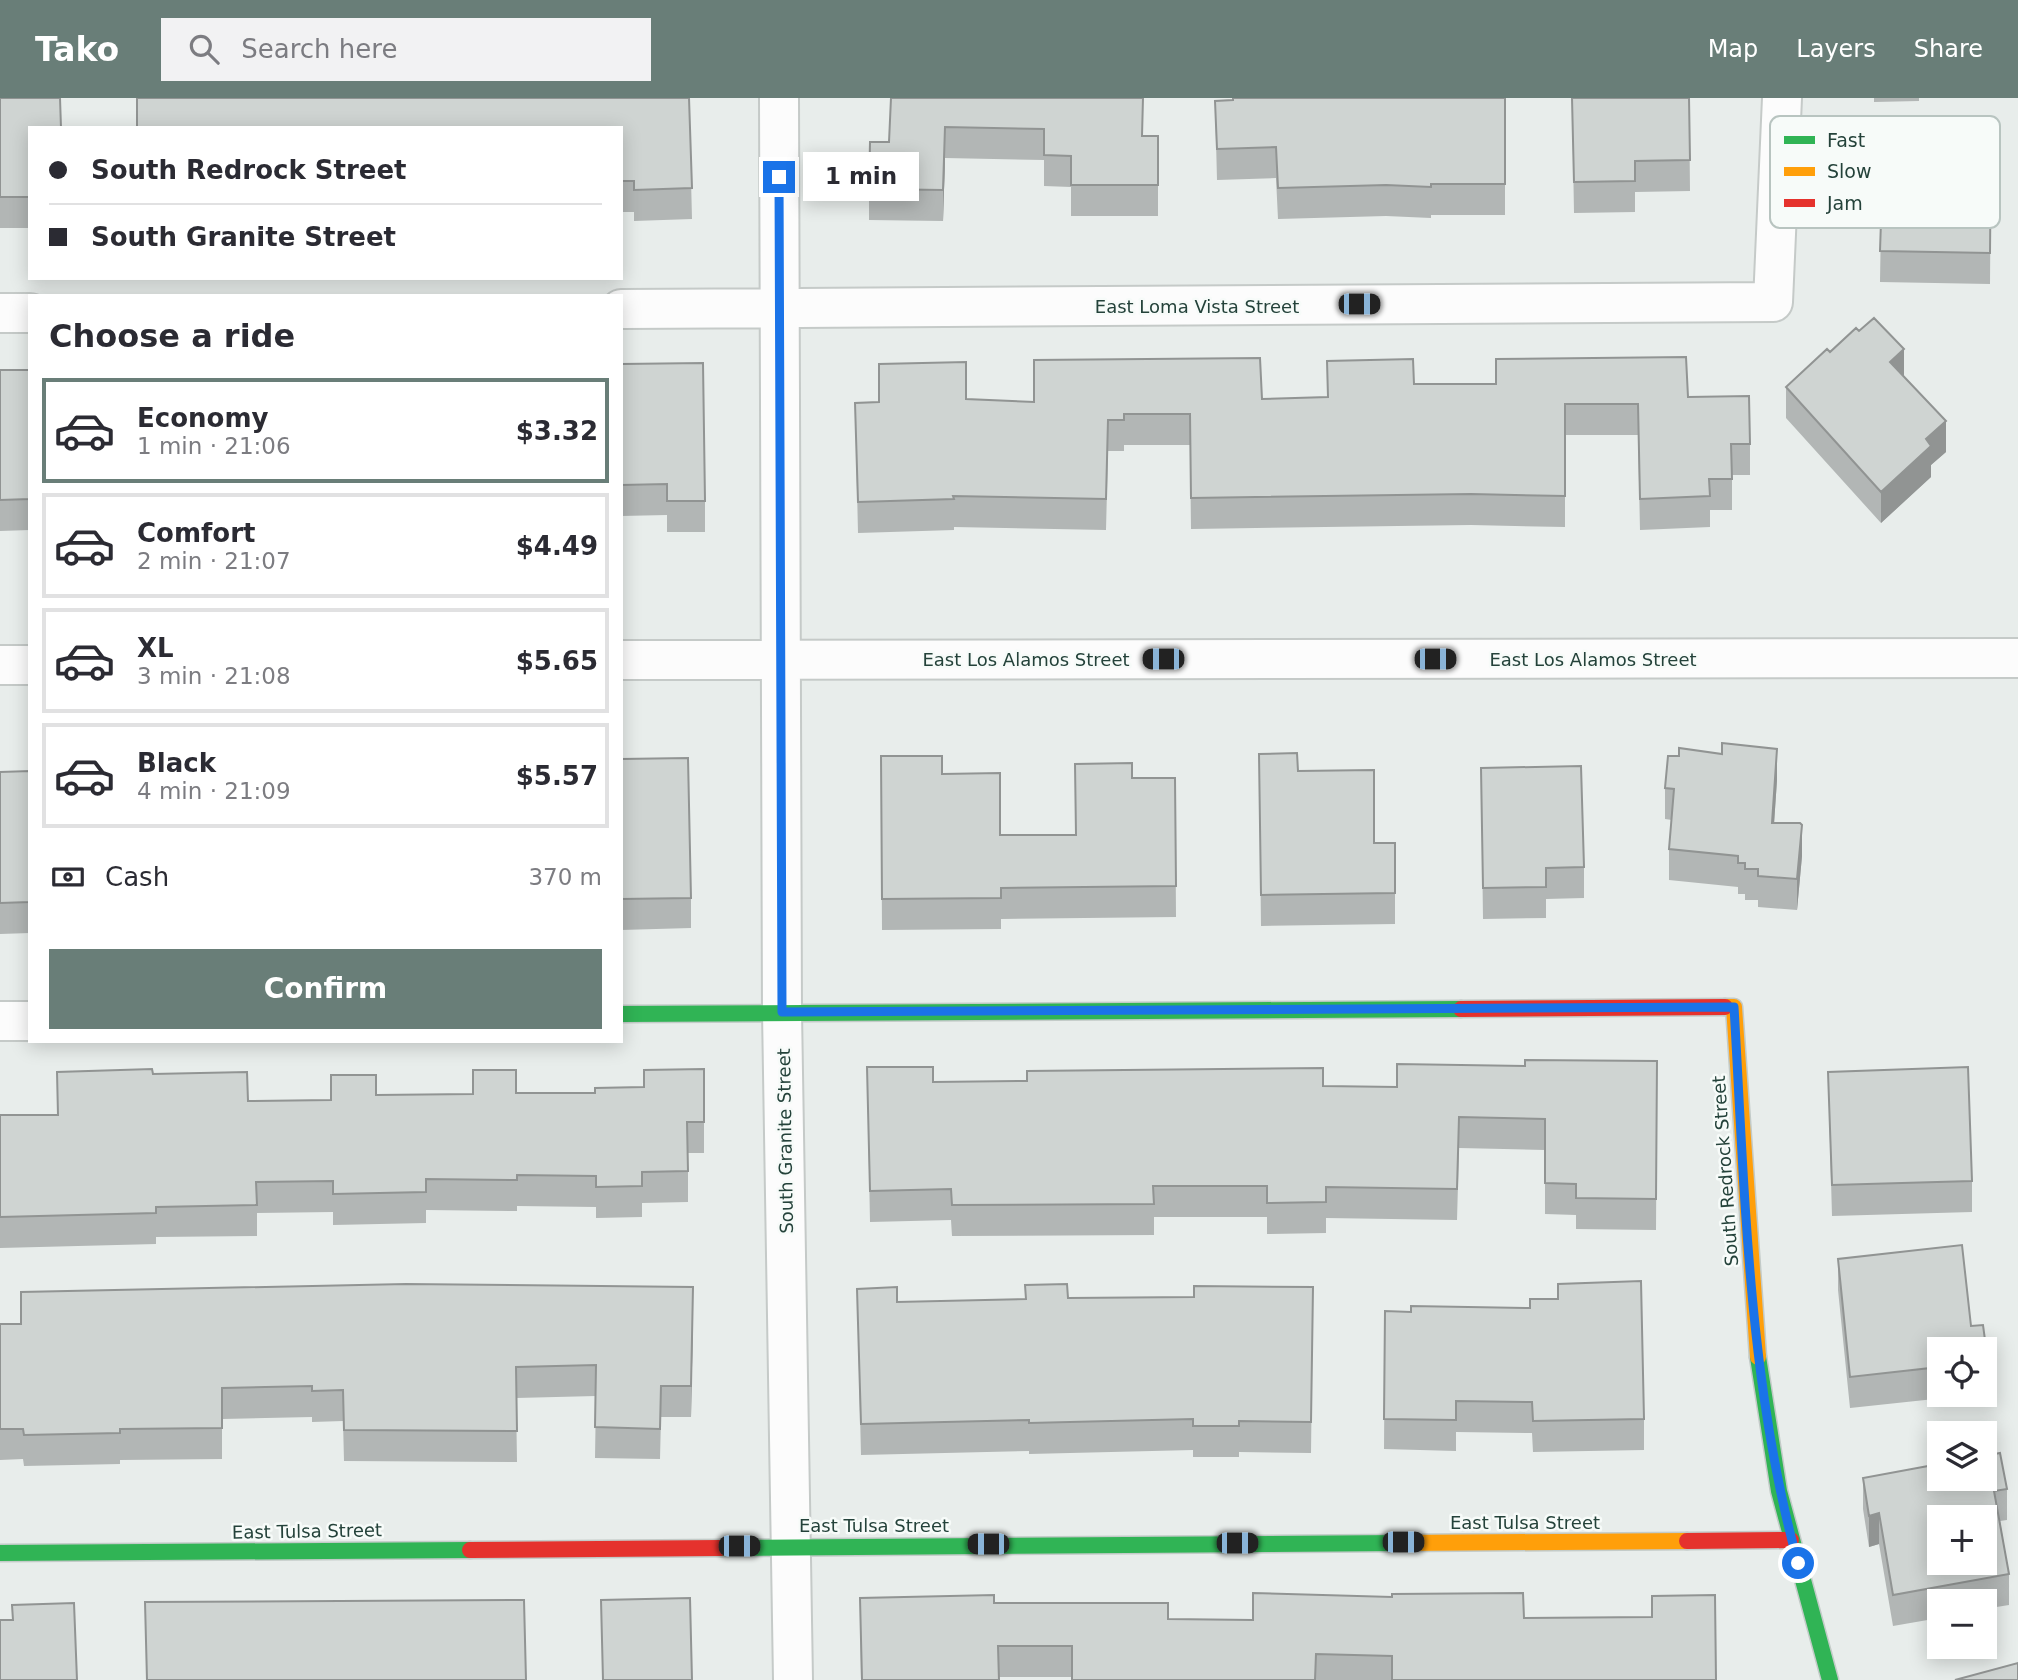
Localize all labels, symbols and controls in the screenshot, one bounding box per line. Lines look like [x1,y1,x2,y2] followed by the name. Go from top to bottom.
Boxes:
[161,18,651,81] search box
[35,30,119,69] text: Tako
[185,30,223,68] icon: search
[241,34,397,64] text: Search here
[1708,35,1758,63] text: Map
[1796,35,1876,63] text: Layers
[1914,35,1983,63] text: Share
[1770,116,2000,228] legend
[1827,129,1865,151] text: Fast
[804,153,919,202] callout: 1 min
[91,155,406,185] text: South Redrock Street
[1827,160,1872,182] text: Slow
[763,161,795,193] route end
[825,163,897,189] text: 1 min
[1826,192,1863,214] text: Jam
[91,222,396,252] text: South Granite Street
[1339,294,1381,315] car
[1095,296,1299,317] street label: East Loma Vista Street
[49,317,295,355] text: Choose a ride
[53,399,116,462] icon: car
[137,403,268,433] text: Economy
[516,416,598,446] text: $3.32
[137,433,291,459] text: 1 min · 21:06
[53,514,116,577] icon: car
[137,518,255,548] text: Comfort
[516,531,598,561] text: $4.49
[137,548,291,574] text: 2 min · 21:07
[53,629,116,692] icon: car
[137,633,174,663] text: XL
[516,646,598,676] text: $5.65
[922,649,1130,670] street label: East Los Alamos Street
[1143,649,1185,670] car
[1415,649,1457,670] car
[1489,649,1697,670] street label: East Los Alamos Street
[137,663,291,689] text: 3 min · 21:08
[53,744,116,807] icon: car
[137,748,216,778] text: Black
[516,761,598,791] text: $5.57
[137,778,291,804] text: 4 min · 21:09
[49,858,87,896] icon: cash
[105,862,169,892] text: Cash
[528,864,602,890] text: 370 m
[49,949,602,1029] button: Confirm
[773,1048,797,1234] street label: South Granite Street
[1708,1075,1742,1267] street label: South Redrock Street
[1927,1337,1997,1659] map controls
[1927,1337,1997,1407] button: locate
[1927,1421,1997,1491] button: layers
[1927,1505,1997,1575] button: +
[1450,1512,1600,1533] street label: East Tulsa Street
[799,1515,949,1536] street label: East Tulsa Street
[232,1519,382,1543] street label: East Tulsa Street
[1383,1532,1425,1553] car
[1217,1533,1259,1554] car
[968,1534,1010,1555] car
[719,1536,761,1557] car
[1782,1547,1814,1579] route start
[1927,1589,1997,1659] button: −

